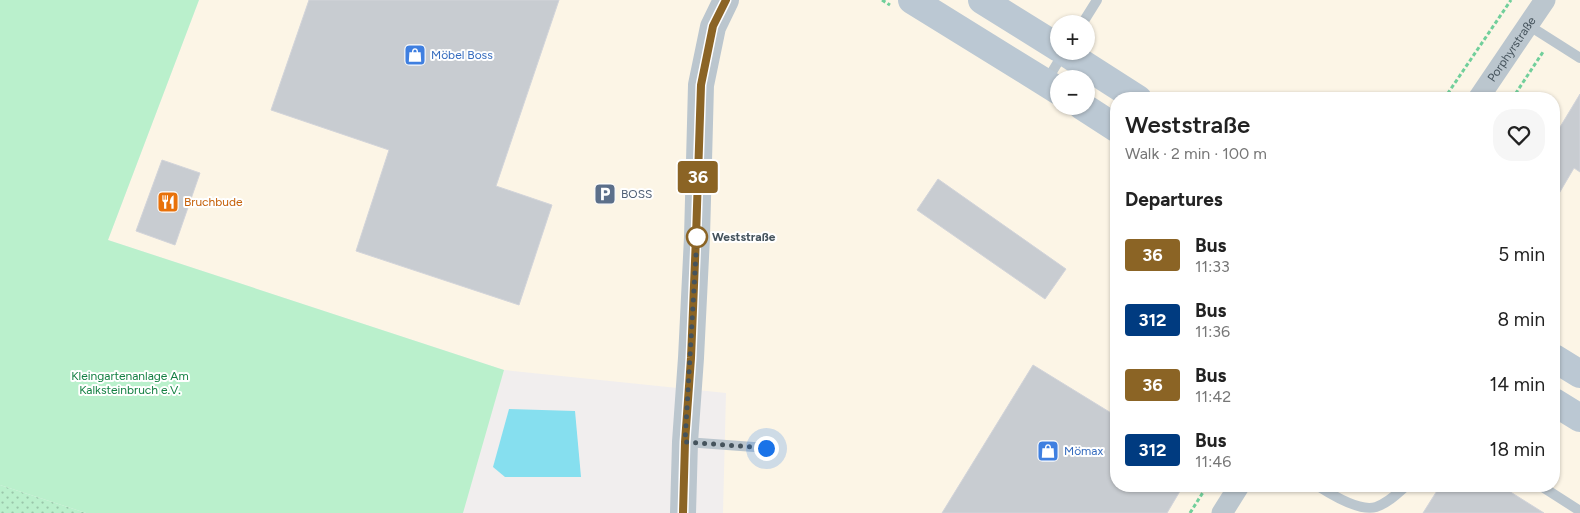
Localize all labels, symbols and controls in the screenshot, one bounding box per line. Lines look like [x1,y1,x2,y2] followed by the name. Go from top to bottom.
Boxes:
[1485,14,1539,85] street label: Porphyrstraße
[1050,15,1095,115] map controls
[1050,15,1095,60] button: +
[403,43,427,67] shop icon: Möbel Boss
[431,48,493,62] place label: Möbel Boss
[1050,70,1095,115] button: −
[1493,109,1545,161] button: heart
[1125,110,1250,139] text: Weststraße
[1125,144,1267,163] text: Walk · 2 min · 100 m
[676,161,720,193] line badge: 36
[688,166,708,188] text: 36
[593,182,617,206] parking icon: BOSS
[621,187,652,201] place label: BOSS
[1125,188,1223,211] text: Departures
[156,190,180,214] restaurant icon: Bruchbude
[184,195,243,209] place label: Bruchbude
[686,226,708,248] marker: Weststraße
[712,230,776,244] place label: Weststraße
[1195,234,1226,257] text: Bus
[1498,243,1545,266] text: 5 min
[1142,244,1163,266] text: 36
[1195,257,1230,276] text: 11:33
[1195,299,1226,322] text: Bus
[1497,308,1545,331] text: 8 min
[1138,309,1167,331] text: 312
[1195,322,1230,341] text: 11:36
[1195,364,1226,387] text: Bus
[71,369,189,397] park label: Kleingartenanlage Am Kalksteinbruch e.V.
[1489,373,1545,396] text: 14 min
[1142,374,1163,396] text: 36
[1195,387,1231,406] text: 11:42
[1195,429,1226,452] text: Bus
[754,436,779,461] your location
[1490,438,1545,461] text: 18 min
[1036,439,1060,463] shop icon: Mömax
[1138,439,1167,461] text: 312
[1064,444,1103,458] place label: Mömax
[1195,452,1231,471] text: 11:46

